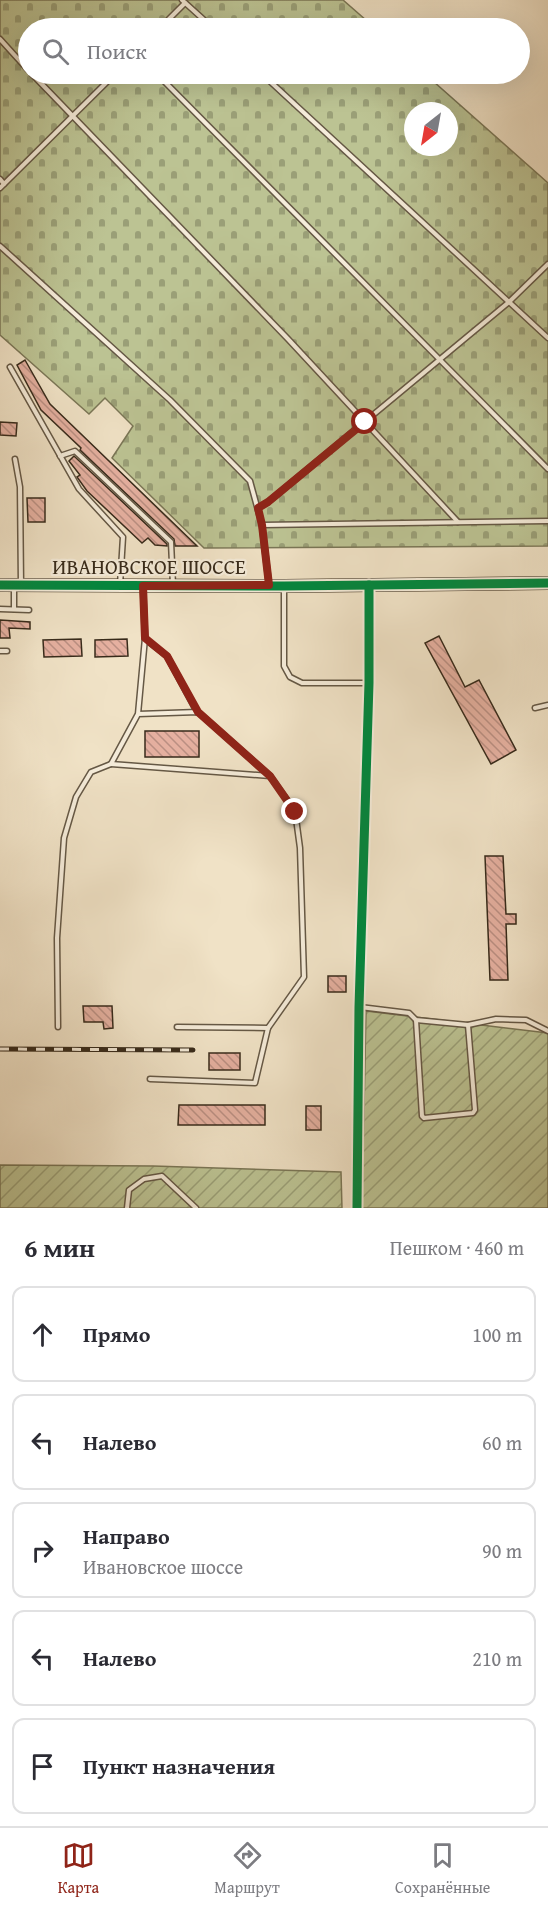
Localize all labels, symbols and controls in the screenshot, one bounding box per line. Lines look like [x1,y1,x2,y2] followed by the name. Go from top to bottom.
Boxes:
[18,18,530,84] search box
[39,35,72,68] icon: search
[87,35,147,67] text: Поиск
[404,102,458,156] north arrow
[351,408,377,434] route start
[52,551,246,582] street label: ИВАНОВСКОЕ ШОССЕ
[281,798,307,824] route end
[24,1228,95,1267] text: 6 мин
[390,1233,524,1262] text: Пешком · 460 m
[26,1318,59,1351] icon: ahead
[83,1318,150,1350] text: Прямо
[472,1320,522,1349] text: 100 m
[26,1426,59,1459] icon: left
[83,1426,156,1458] text: Налево
[482,1428,522,1457] text: 60 m
[83,1520,170,1552] text: Направо
[26,1534,59,1567] icon: right
[482,1536,522,1565] text: 90 m
[83,1552,243,1581] text: Ивановское шоссе
[26,1642,59,1675] icon: left
[83,1642,156,1674] text: Налево
[472,1644,522,1673] text: 210 m
[26,1750,59,1783] icon: arrive
[83,1750,275,1782] text: Пункт назначения
[58,1839,99,1899] tab: Карта
[214,1839,280,1899] tab: Маршрут
[395,1839,490,1899] tab: Сохранённые

